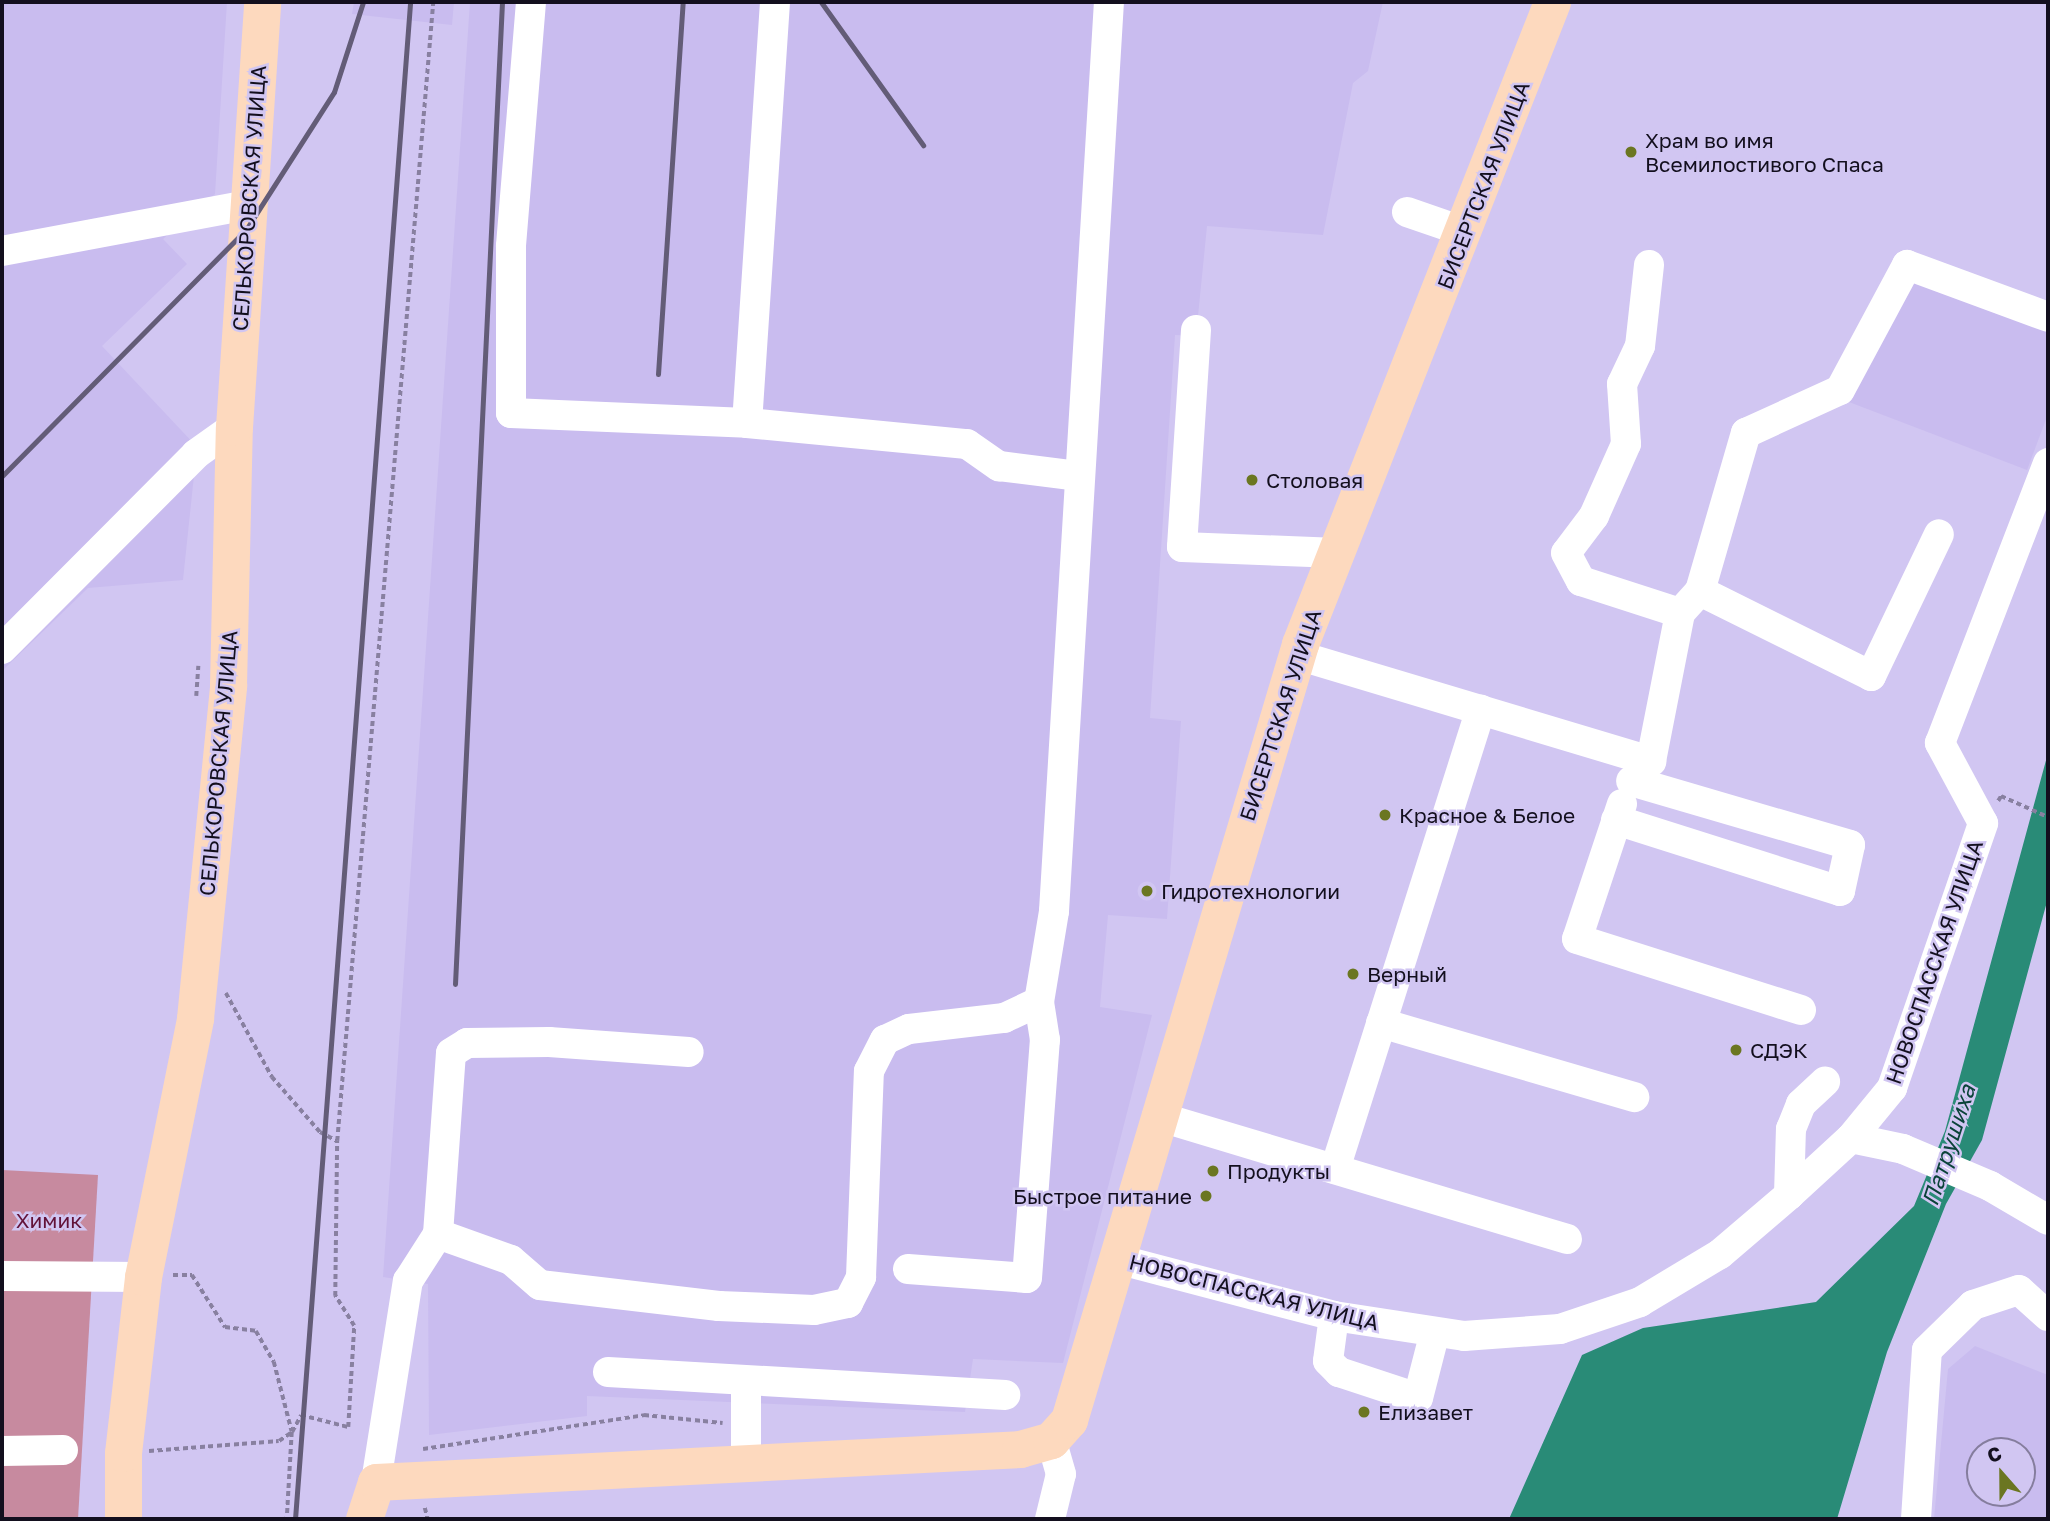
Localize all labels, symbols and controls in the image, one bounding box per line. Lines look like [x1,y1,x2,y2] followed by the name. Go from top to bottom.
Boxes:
[227,64,271,332] street label: СЕЛЬКОРОВСКАЯ УЛИЦА
[1432,77,1534,293] street label: БИСЕРТСКАЯ УЛИЦА
[1645,127,1884,177] place label: Храм во имя Всемилостивого Спаса
[1623,144,1639,160] marker: Храм во имя Всемилостивого Спаса
[1266,467,1363,493] place label: Столовая
[1244,472,1260,488] marker: Столовая
[1234,606,1326,824] street label: БИСЕРТСКАЯ УЛИЦА
[194,629,242,897] street label: СЕЛЬКОРОВСКАЯ УЛИЦА
[1399,802,1575,828] place label: Красное & Белое
[1377,807,1393,823] marker: Красное & Белое
[1880,837,1988,1087] street label: НОВОСПАССКАЯ УЛИЦА
[1161,878,1340,904] place label: Гидротехнологии
[1139,883,1155,899] marker: Гидротехнологии
[1367,961,1447,987] place label: Верный
[1345,966,1361,982] marker: Верный
[1750,1037,1808,1063] place label: СДЭК
[1728,1042,1744,1058] marker: СДЭК
[1915,1081,1981,1209] water label: Патрушиха
[1227,1158,1330,1184] place label: Продукты
[1205,1163,1221,1179] marker: Продукты
[1013,1183,1192,1209] place label: Быстрое питание
[1198,1188,1214,1204] marker: Быстрое питание
[16,1207,82,1233] park label: Химик
[1127,1249,1381,1335] street label: НОВОСПАССКАЯ УЛИЦА
[1378,1399,1473,1425] place label: Елизавет
[1356,1404,1372,1420] marker: Елизавет
[1966,1437,2036,1507] north arrow
[1984,1441,2004,1467] text: С

